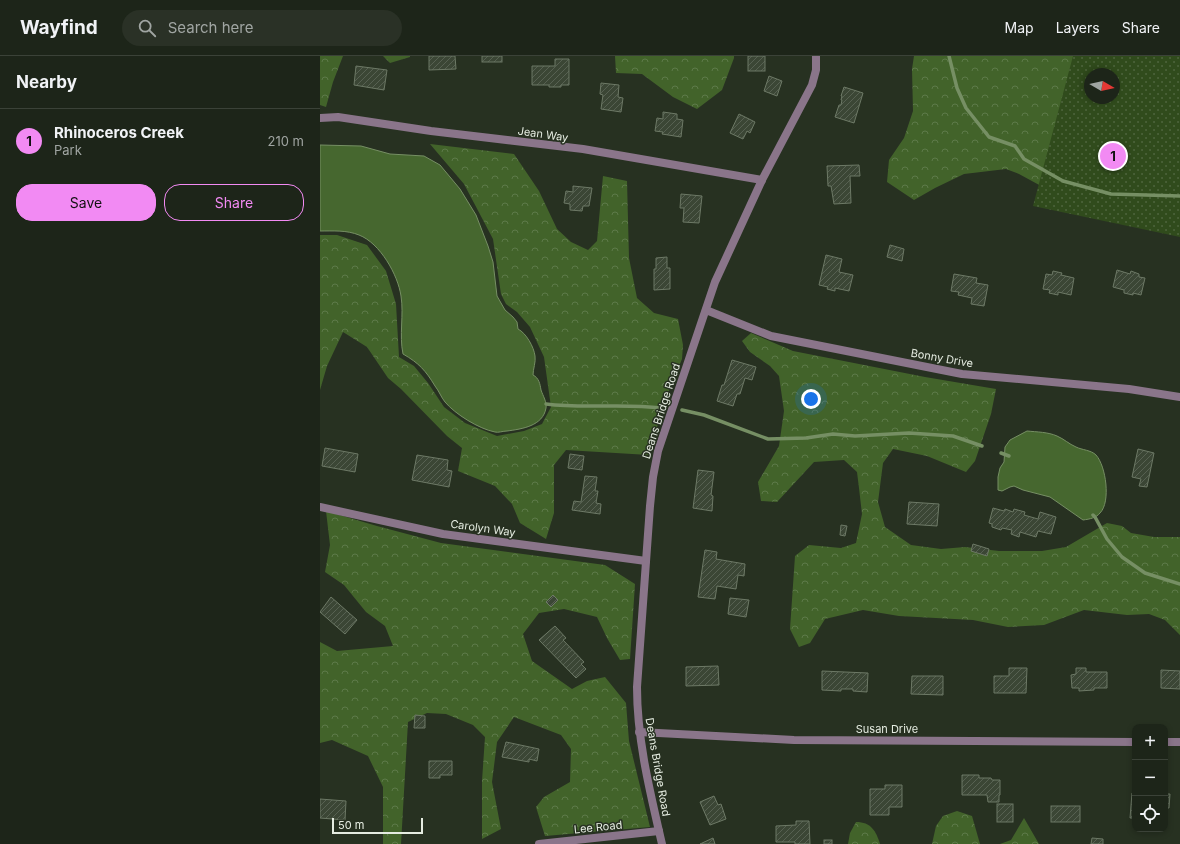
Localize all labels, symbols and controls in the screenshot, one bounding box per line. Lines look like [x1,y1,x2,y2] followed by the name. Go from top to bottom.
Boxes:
[122,10,402,46] search box
[20,16,98,39] text: Wayfind
[136,17,158,39] icon: search
[168,18,253,37] text: Search here
[1005,19,1034,36] text: Map
[1056,19,1100,36] text: Layers
[1122,19,1160,36] text: Share
[1084,68,1120,104] north arrow
[16,72,77,92] text: Nearby
[54,123,184,142] text: Rhinoceros Creek
[517,124,569,144] street label: Jean Way
[26,133,32,149] text: 1
[268,133,304,149] text: 210 m
[1100,141,1126,171] pin: 1
[54,142,82,158] text: Park
[16,184,156,221] button: Save
[164,184,304,221] button: Share
[910,346,974,370] street label: Bonny Drive
[639,361,683,461] street label: Deans Bridge Road
[801,389,821,409] your location
[449,516,517,540] street label: Carolyn Way
[642,717,674,817] street label: Deans Bridge Road
[856,722,918,736] street label: Susan Drive
[1132,724,1168,832] map controls
[1132,724,1168,760] button: +
[1132,760,1168,796] button: −
[1132,796,1168,832] button: locate
[332,816,423,835] scale bar
[573,817,623,837] street label: Lee Road
[338,818,364,832] text: 50 m

